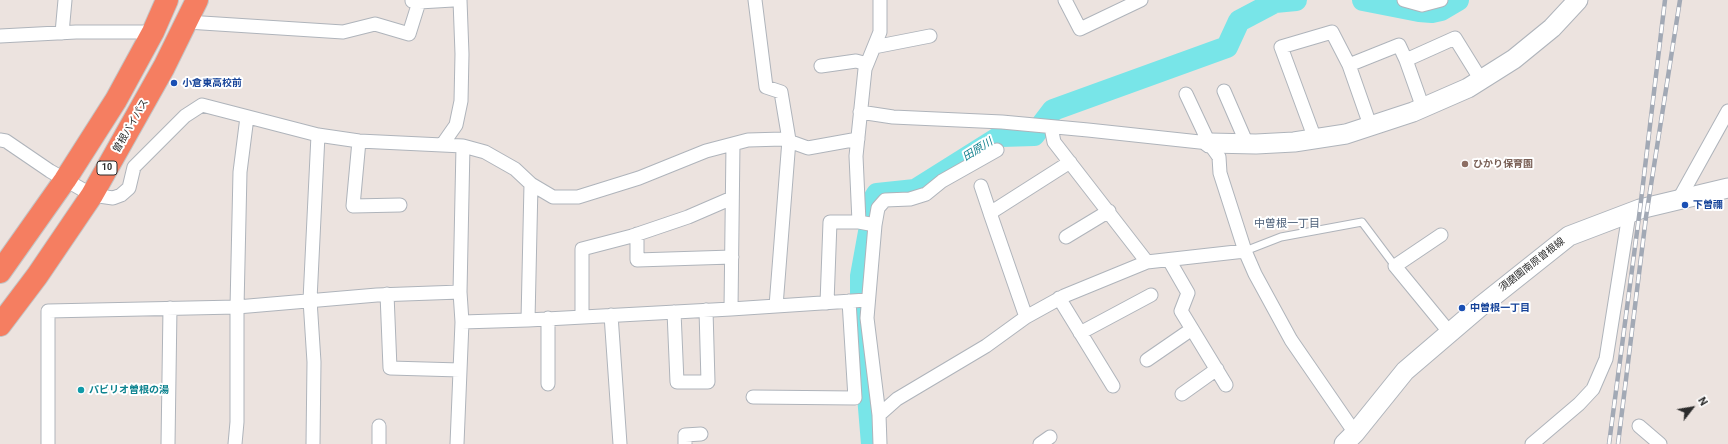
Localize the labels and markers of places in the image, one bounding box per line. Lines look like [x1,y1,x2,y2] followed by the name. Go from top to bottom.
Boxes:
[182,77,242,89] place label: 小倉東高校前
[169,78,179,88] marker: 小倉東高校前
[1473,158,1533,170] place label: ひかり保育園
[1460,159,1470,169] marker: ひかり保育園
[1693,199,1723,211] place label: 下曽禰
[1680,200,1690,210] marker: 下曽禰
[1470,302,1530,314] place label: 中曽根一丁目
[1457,303,1467,313] marker: 中曽根一丁目
[89,384,169,396] place label: パビリオ曽根の湯
[76,385,86,395] marker: パビリオ曽根の湯

